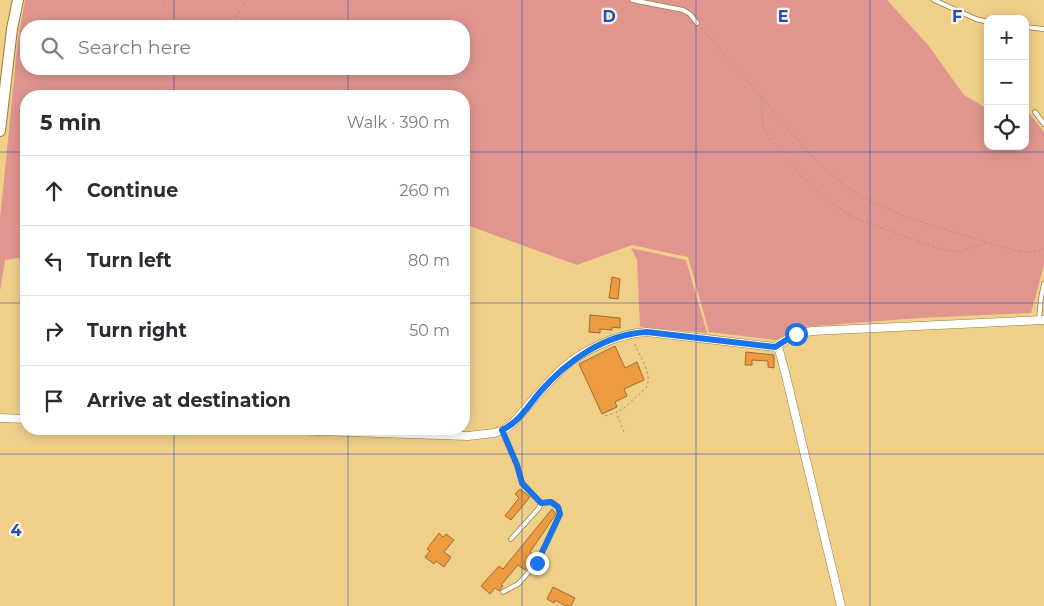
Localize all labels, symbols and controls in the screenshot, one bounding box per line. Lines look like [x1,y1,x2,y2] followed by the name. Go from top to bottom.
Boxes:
[602,7,616,26] text: D
[778,7,788,26] text: E
[952,7,962,26] text: F
[984,15,1029,150] map controls
[984,15,1029,60] button: +
[20,20,470,75] search box
[38,34,66,62] icon: search
[78,36,191,59] text: Search here
[984,60,1029,105] button: −
[984,105,1029,150] button: locate
[40,110,101,135] text: 5 min
[347,113,450,132] text: Walk · 390 m
[40,177,68,205] icon: ahead
[87,179,178,202] text: Continue
[399,181,450,200] text: 260 m
[40,247,68,275] icon: left
[87,249,172,272] text: Turn left
[408,251,450,270] text: 80 m
[40,317,68,345] icon: right
[87,319,187,342] text: Turn right
[409,321,450,340] text: 50 m
[785,323,808,346] route start
[40,387,68,415] icon: arrive
[87,389,291,412] text: Arrive at destination
[10,521,22,540] text: 4
[526,552,549,575] route end

